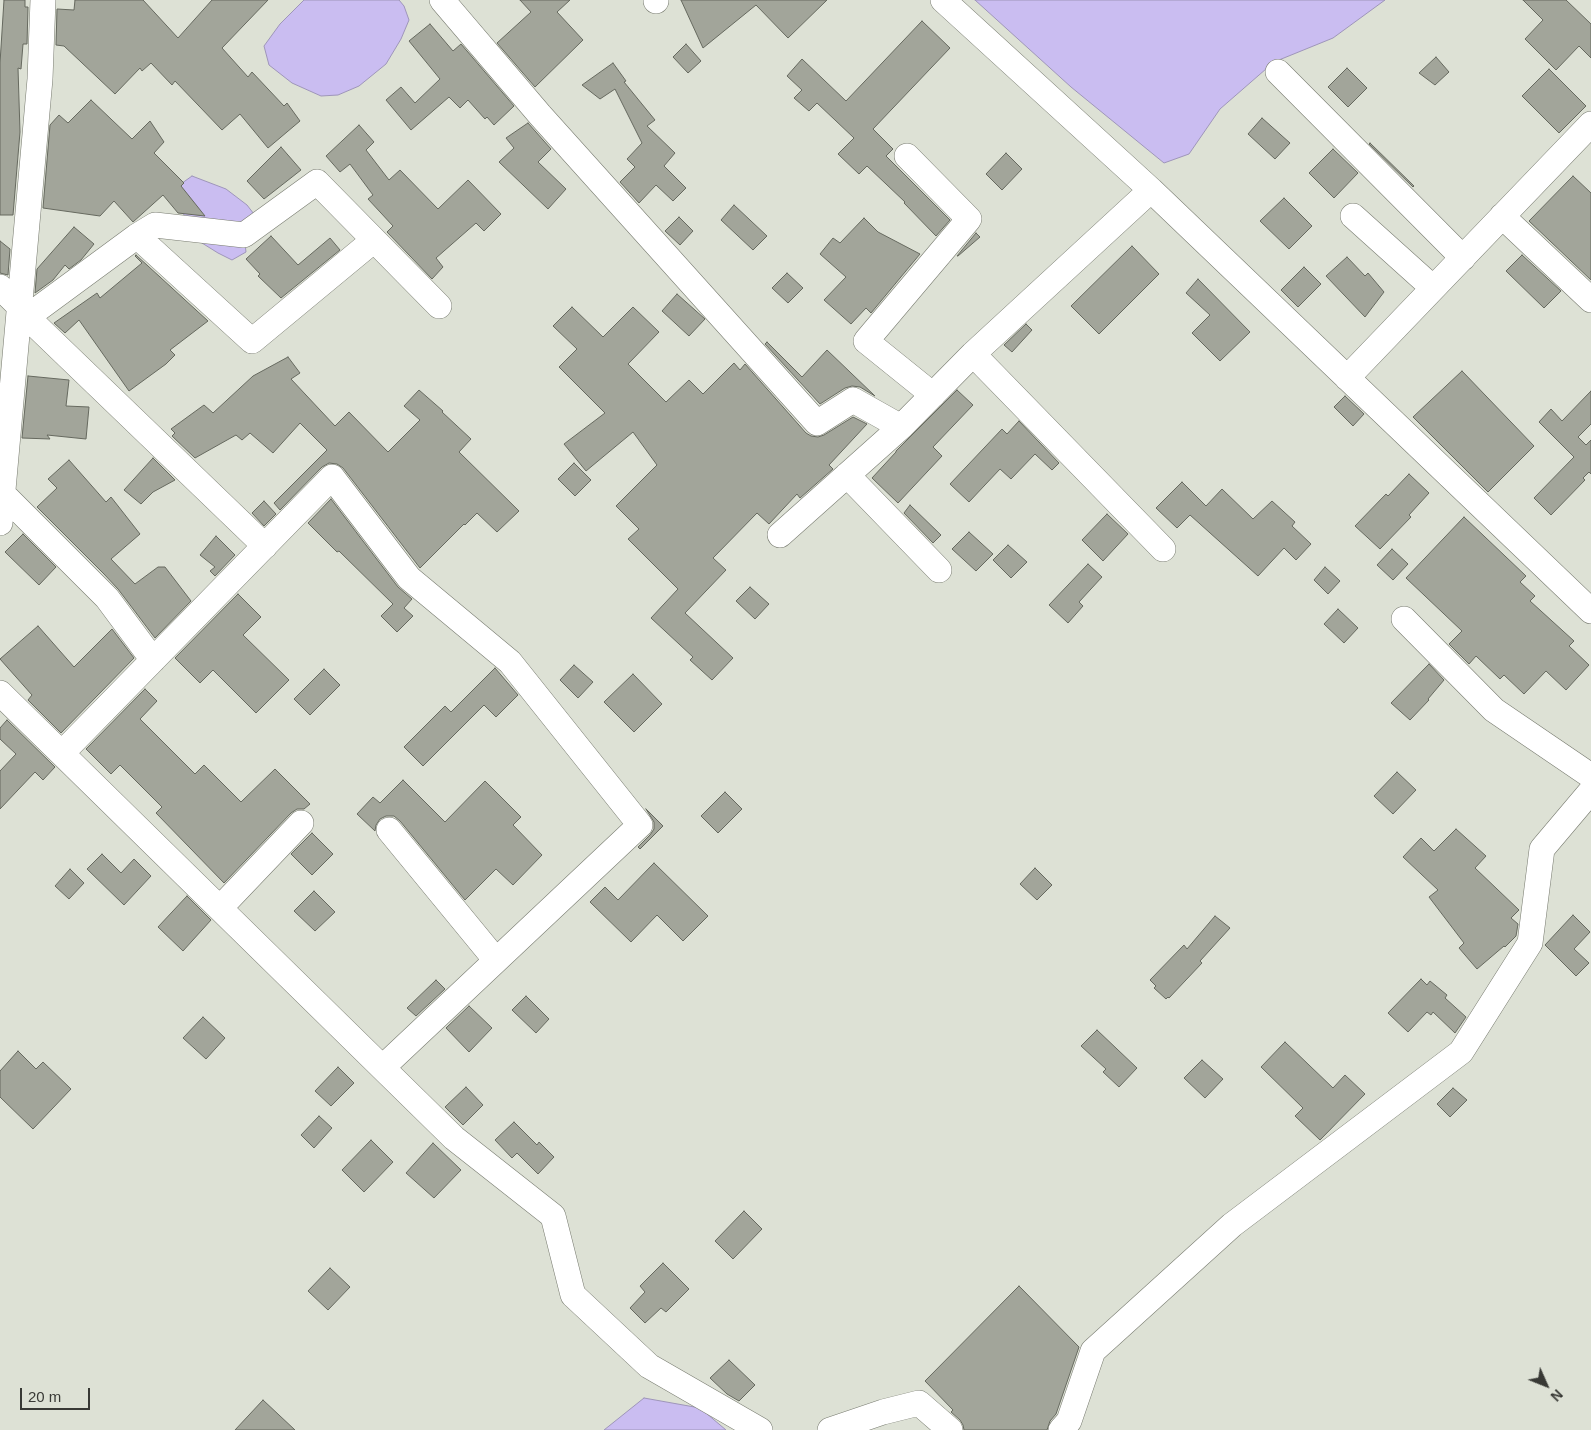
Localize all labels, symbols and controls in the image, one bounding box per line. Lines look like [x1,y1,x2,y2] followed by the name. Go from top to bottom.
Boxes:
[1521,1360,1571,1410] north arrow
[22,1378,92,1410] scale bar
[1548,1386,1566,1405] text: N
[28,1388,61,1405] text: 20 m

